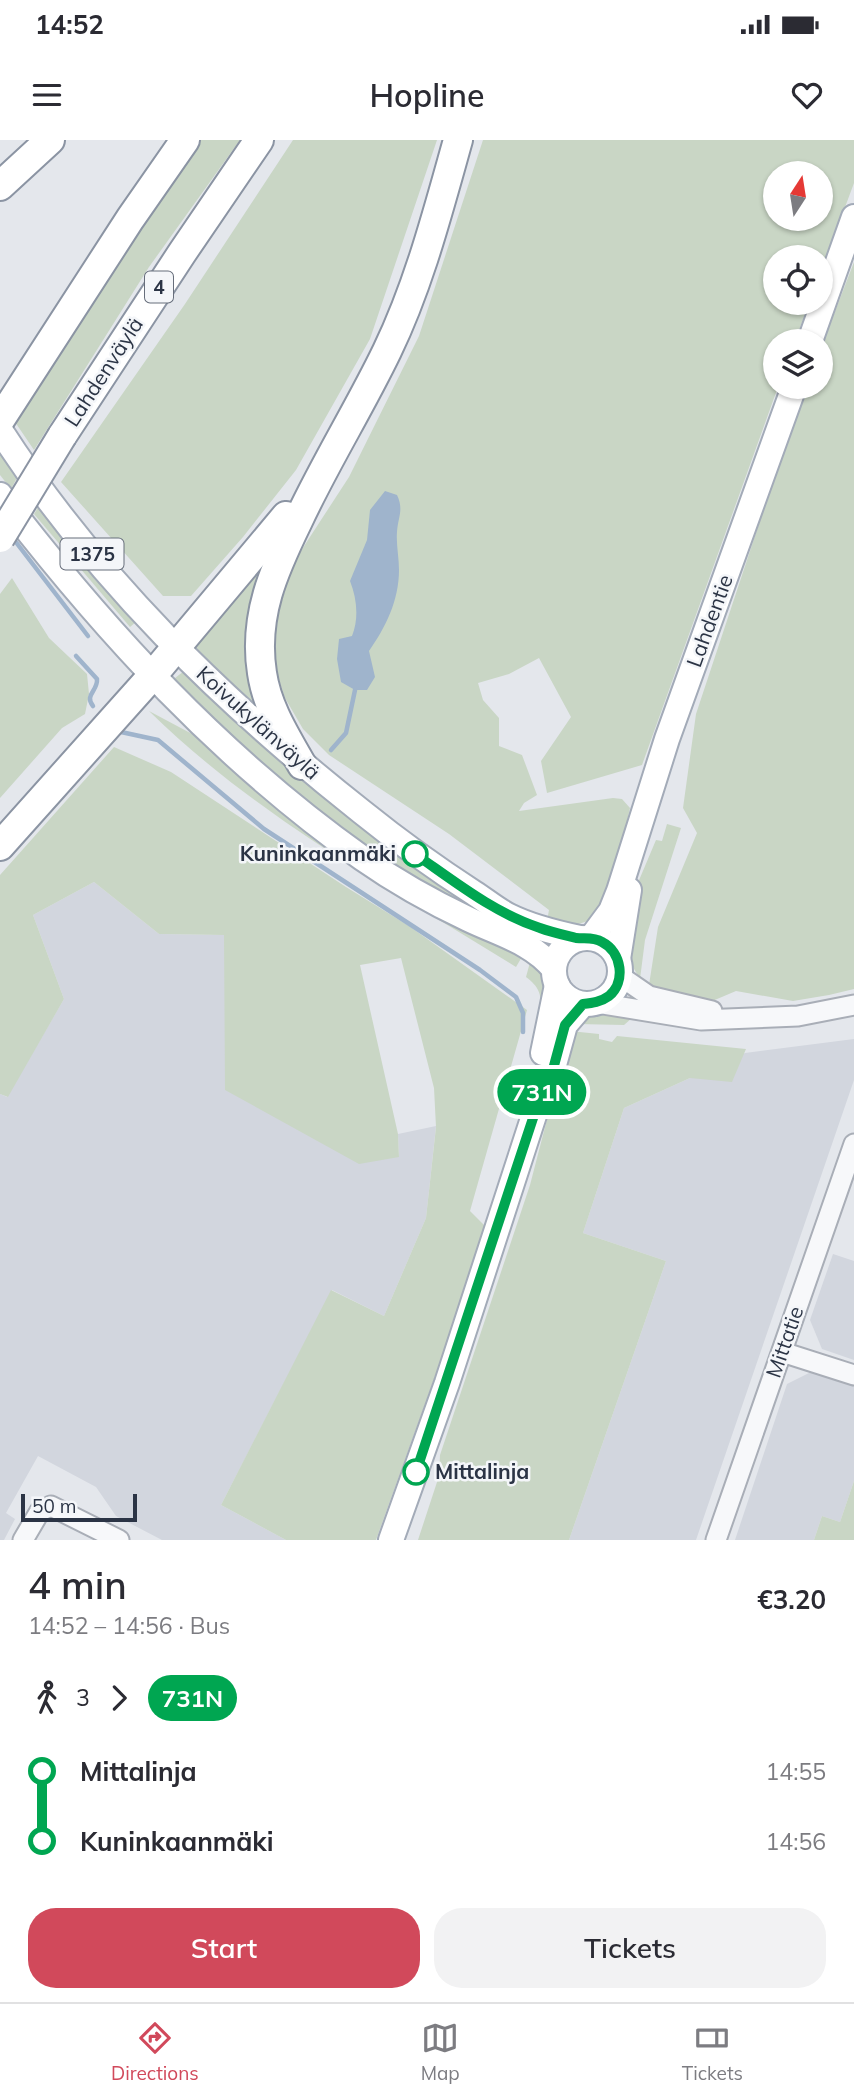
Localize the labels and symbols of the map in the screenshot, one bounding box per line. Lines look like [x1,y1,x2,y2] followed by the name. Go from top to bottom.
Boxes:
[763,161,833,231] north arrow
[145,272,173,302] road number: 4
[58,312,148,431] street label: Lahdenväylä
[60,538,124,570] road number: 1375
[680,571,738,670] street label: Lahdentie
[192,660,326,785] street label: Koivukylänväylä
[240,840,396,866] place label: Kuninkaanmäki
[402,841,428,867] marker: Kuninkaanmäki
[493,1069,591,1115] line badge: 731N
[760,1303,808,1381] street label: Mittatie
[435,1458,529,1484] place label: Mittalinja
[403,1459,429,1485] marker: Mittalinja
[21,1491,136,1523] scale bar

